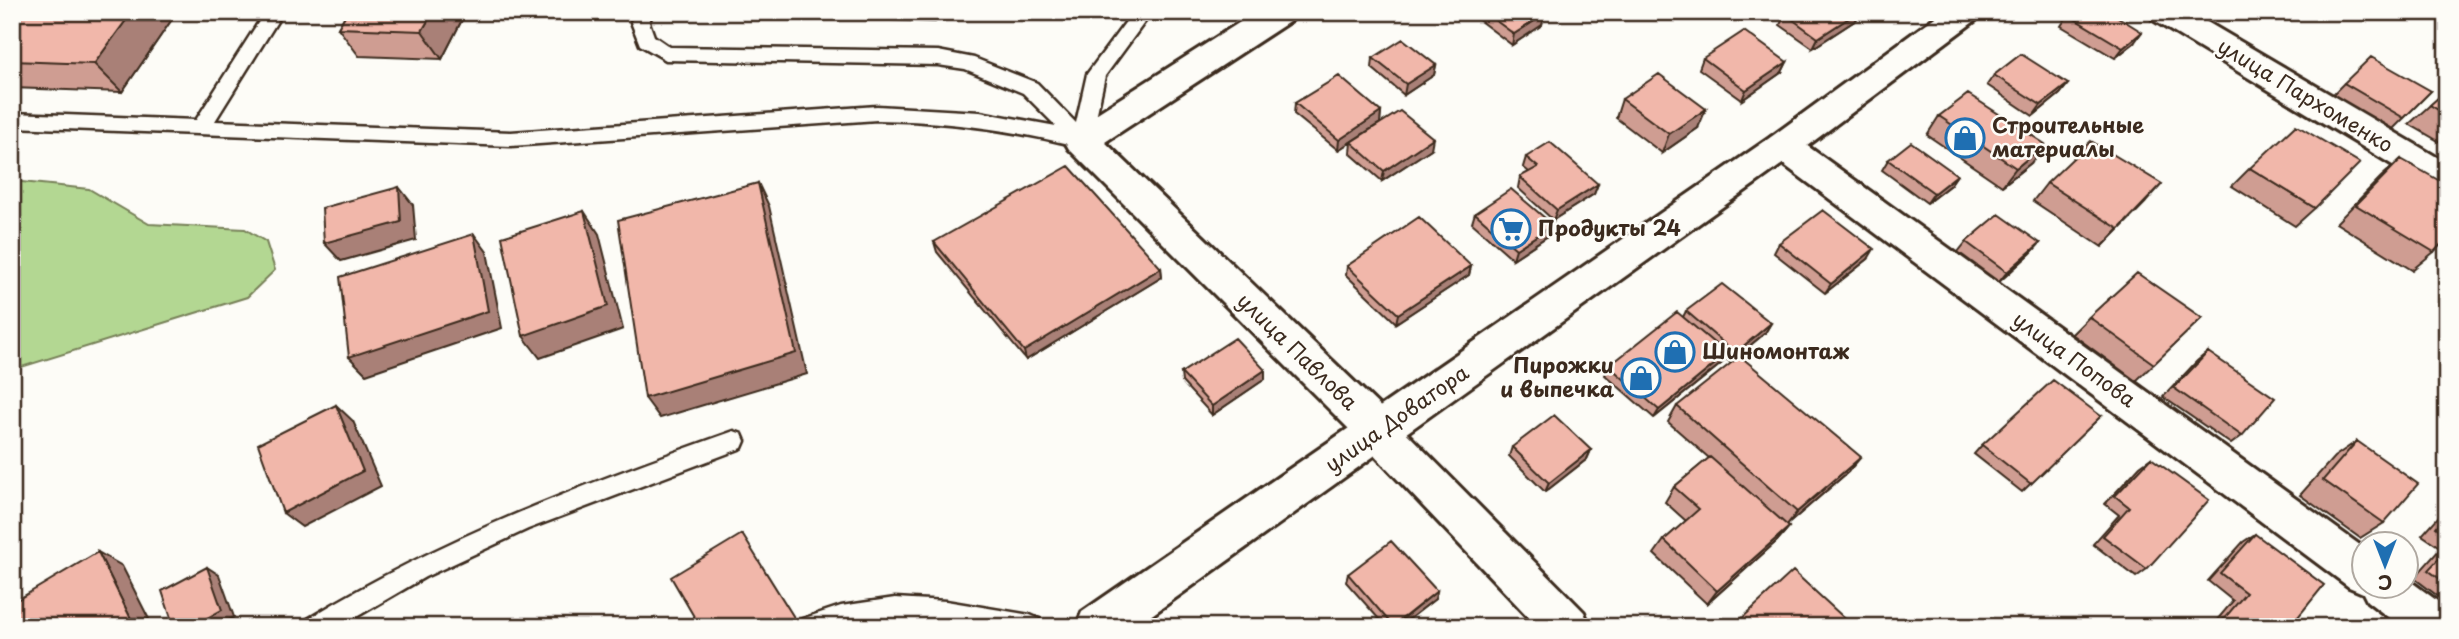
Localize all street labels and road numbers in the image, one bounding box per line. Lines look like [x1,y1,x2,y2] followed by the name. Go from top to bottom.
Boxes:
[2212,29,2400,160] street label: улица Пархоменко
[1231,284,1366,417] street label: улица Павлова
[2007,303,2144,414] street label: улица Попова
[1317,356,1474,479] street label: улица Доватора

